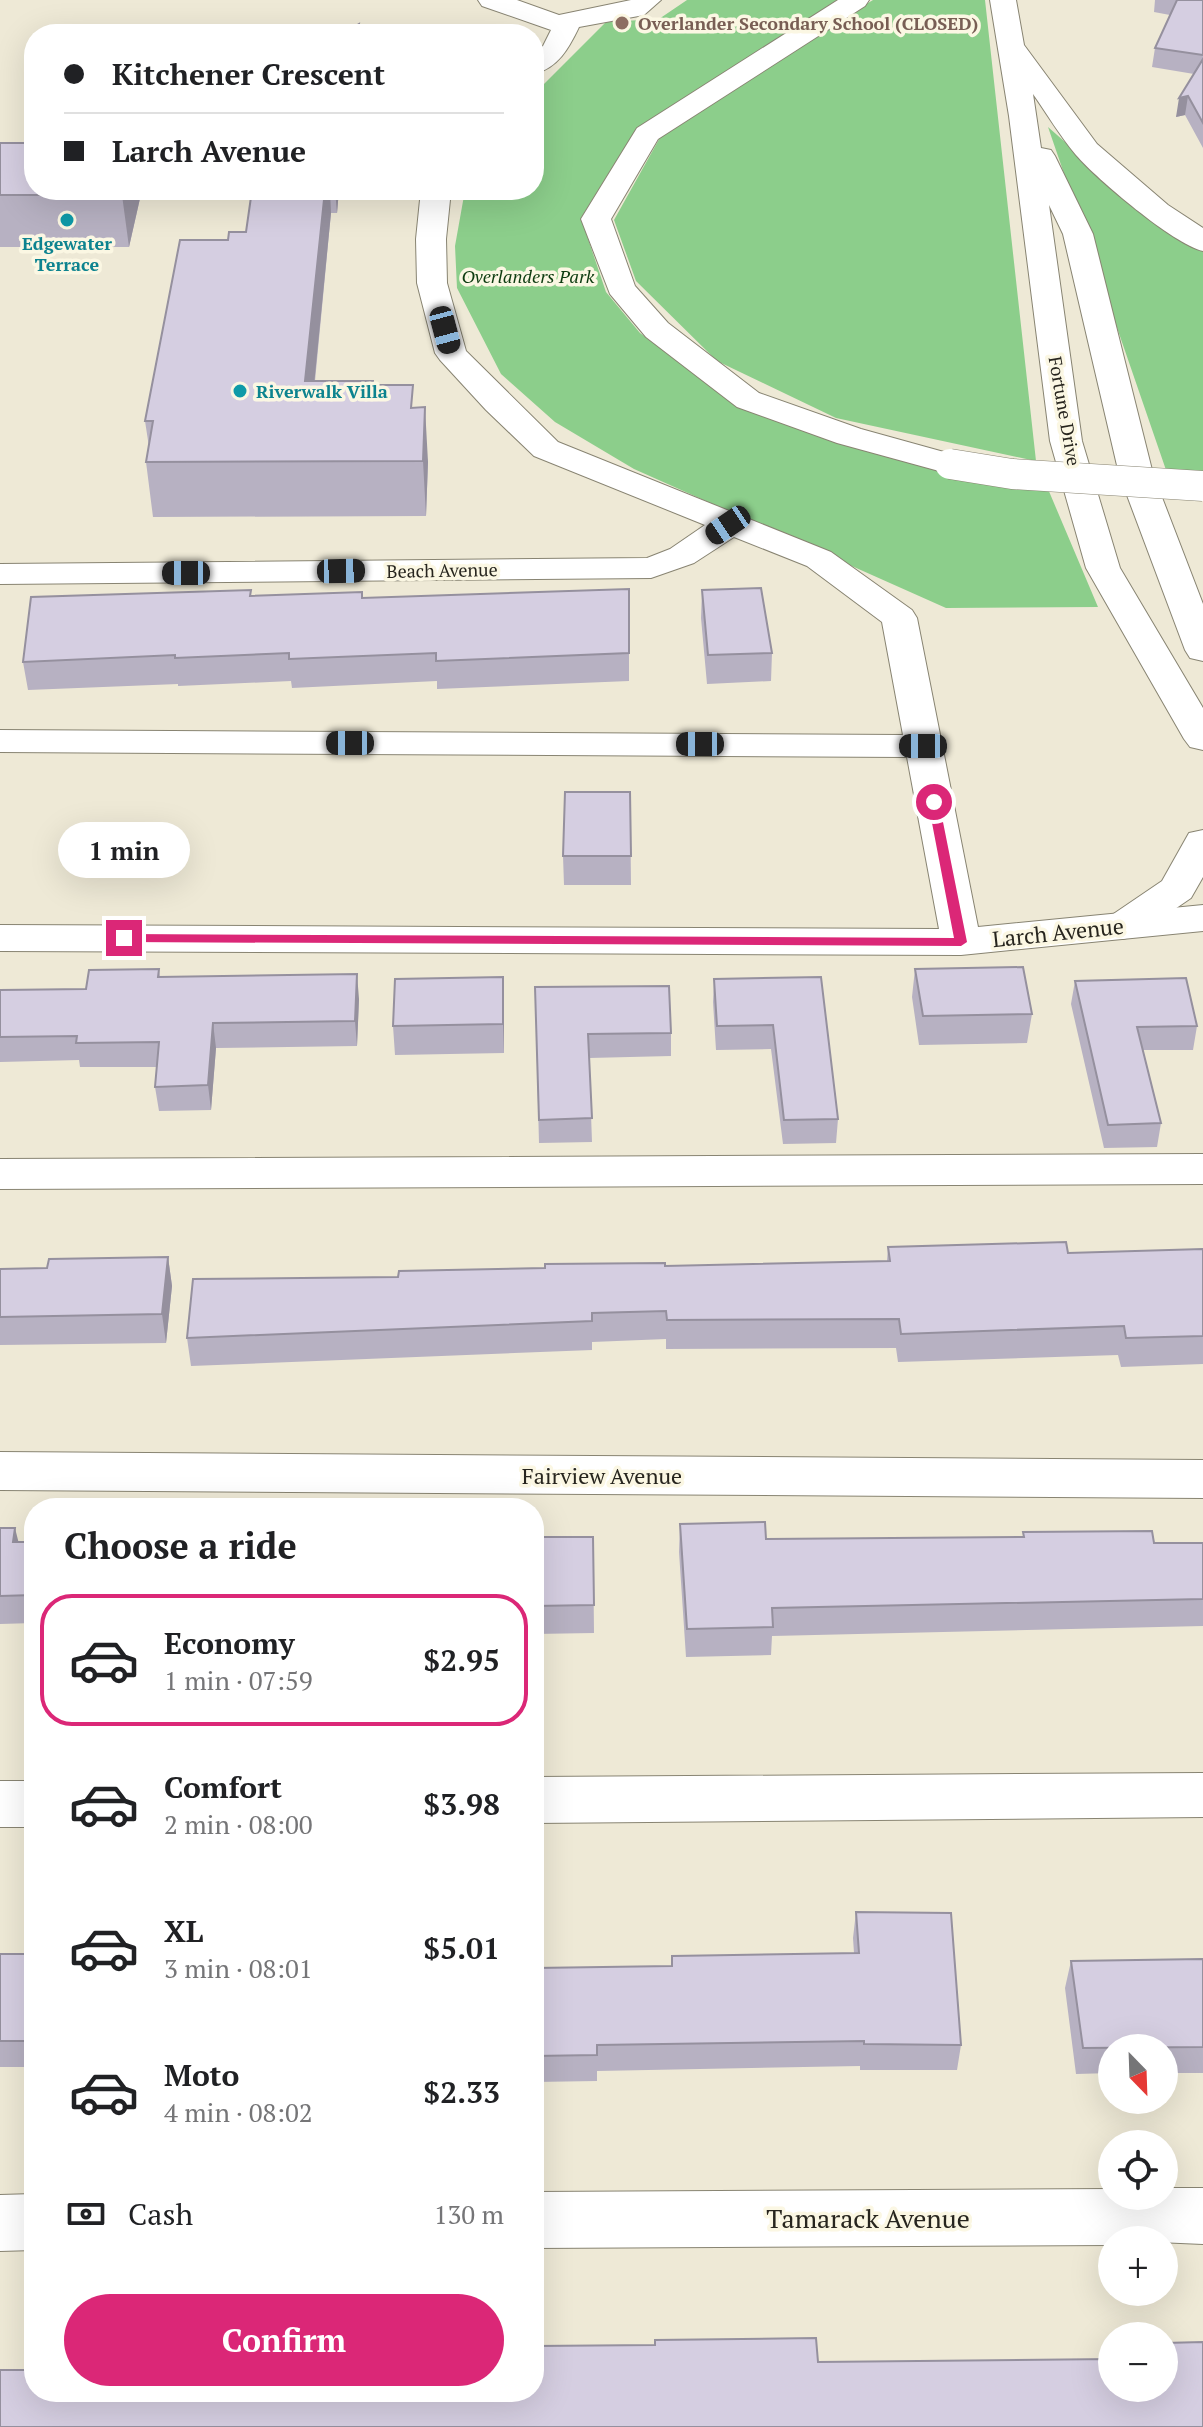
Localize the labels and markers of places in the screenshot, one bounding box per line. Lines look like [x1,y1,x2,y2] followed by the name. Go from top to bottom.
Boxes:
[638,11,978,35] place label: Overlander Secondary School (CLOSED)
[613,14,631,32] marker: Overlander Secondary School (CLOSED)
[58,211,76,229] marker: Edgewater Terrace
[22,231,112,276] place label: Edgewater Terrace
[256,379,388,403] place label: Riverwalk Villa
[231,382,249,400] marker: Riverwalk Villa

